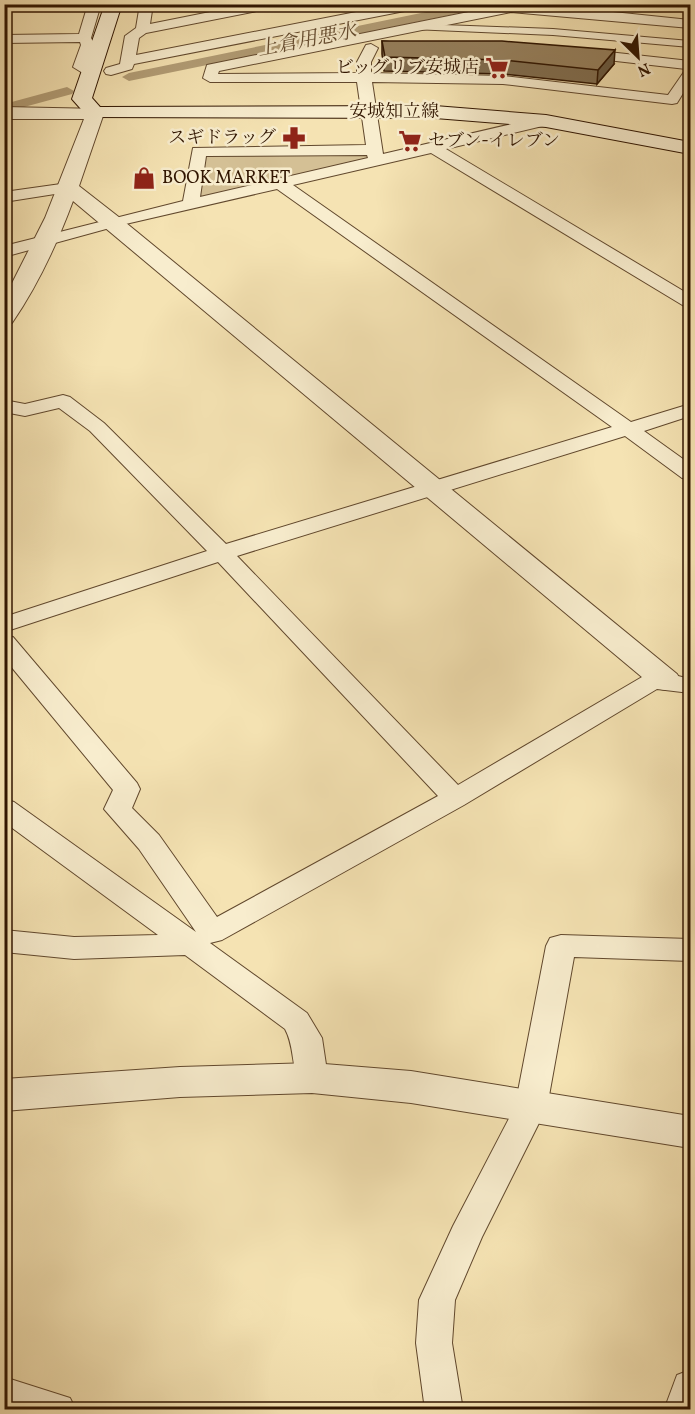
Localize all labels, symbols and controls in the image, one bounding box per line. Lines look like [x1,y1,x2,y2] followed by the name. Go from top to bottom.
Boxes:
[255,17,361,64] water label: 上倉用悪水
[608,27,668,87] north arrow
[484,55,510,81] supermarket icon: ビッグリブ安城店
[336,56,479,81] place label: ビッグリブ安城店
[633,56,653,81] text: N
[349,100,439,125] street label: 安城知立線
[281,125,307,151] pharmacy icon: スギドラッグ
[168,126,276,151] place label: スギドラッグ
[397,128,423,154] supermarket icon: セブン-イレブン
[428,129,560,154] place label: セブン-イレブン
[131,165,157,191] shop icon: BOOK MARKET
[162,166,291,191] place label: BOOK MARKET

